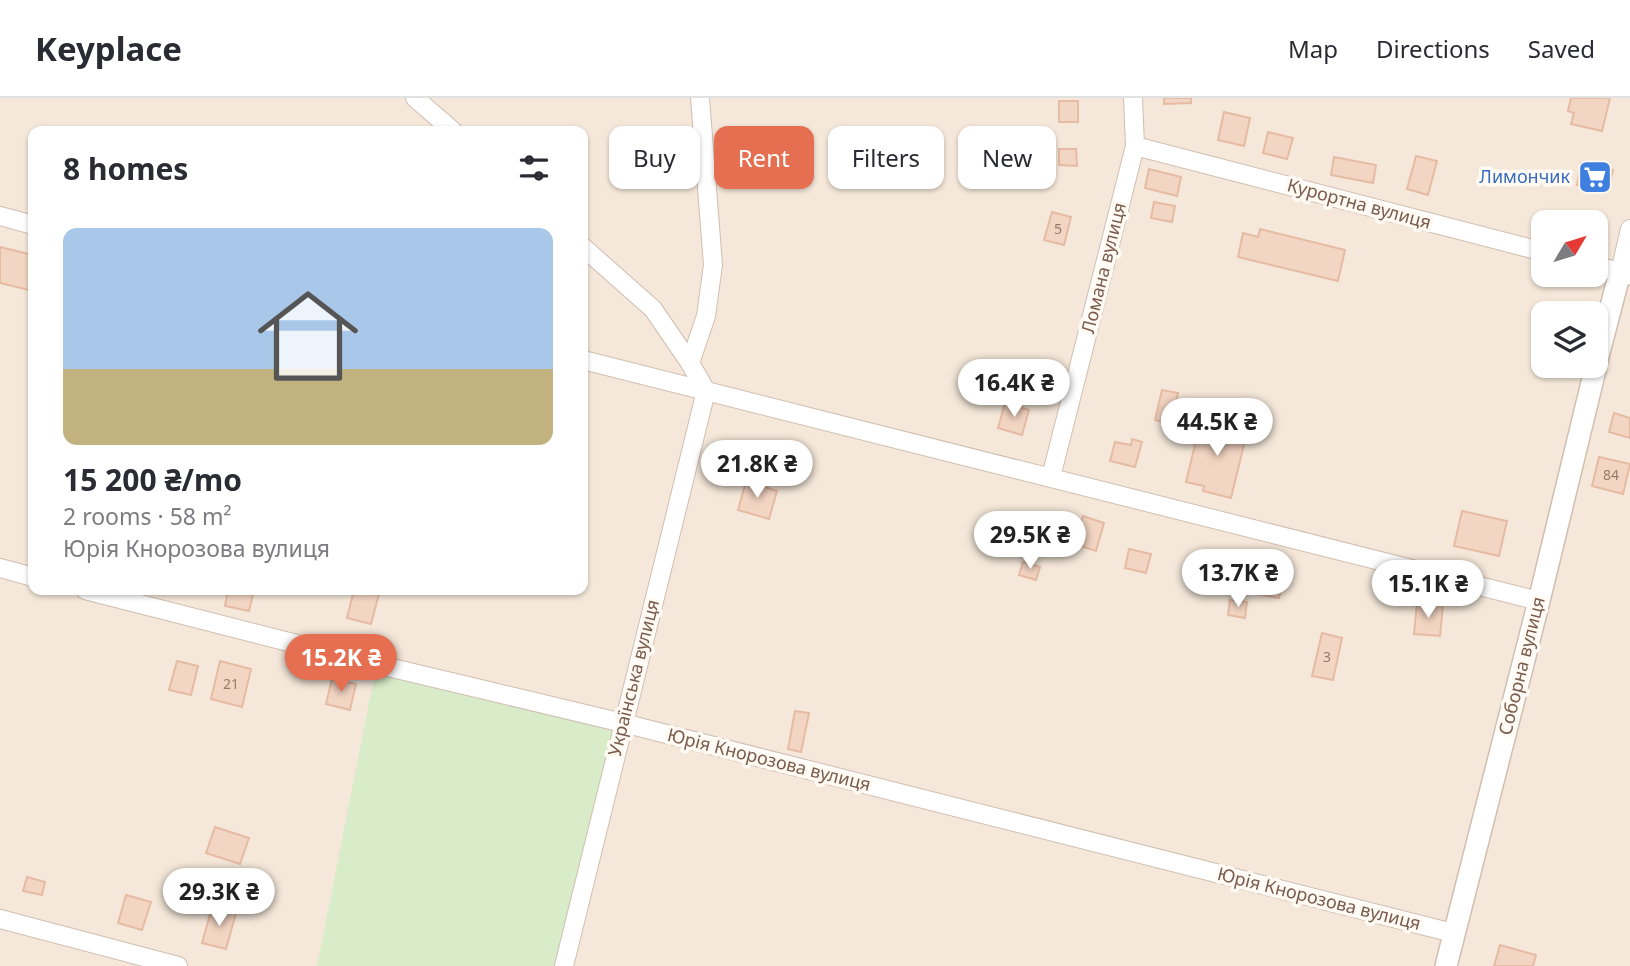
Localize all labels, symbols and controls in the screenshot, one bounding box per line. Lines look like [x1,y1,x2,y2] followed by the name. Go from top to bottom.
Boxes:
[35,26,182,71] text: Keyplace
[1288,32,1338,65] text: Map
[1376,32,1490,65] text: Directions
[1528,32,1595,65] text: Saved
[609,126,700,189] chip: Buy
[714,126,814,189] chip: Rent
[828,126,944,189] chip: Filters
[958,126,1056,189] chip: New
[63,148,188,189] text: 8 homes
[515,149,553,187] icon: filters
[1576,158,1614,196] supermarket icon: Лимончик
[1479,164,1570,188] place label: Лимончик
[1285,172,1434,234] street label: Курортна вулиця
[1075,200,1131,336] street label: Ломана вулиця
[1531,210,1608,287] north arrow
[1531,210,1608,378] map controls
[1054,219,1062,238] house number: 5
[245,273,371,399] icon: home
[1531,301,1608,378] button: layers
[949,360,1079,419] pin: 16.4K ₴
[974,366,1054,398] text: 16.4K ₴
[1152,398,1282,458] pin: 44.5K ₴
[1177,405,1257,437] text: 44.5K ₴
[692,440,822,500] pin: 21.8K ₴
[717,447,797,479] text: 21.8K ₴
[63,459,242,500] text: 15 200 ₴/mo
[1603,465,1619,484] house number: 84
[63,500,232,532] text: 2 rooms · 58 m²
[965,512,1095,571] pin: 29.5K ₴
[990,518,1070,550] text: 29.5K ₴
[63,532,330,564] text: Юрія Кнорозова вулиця
[1173,550,1303,609] pin: 13.7K ₴
[1198,556,1278,588] text: 13.7K ₴
[1363,560,1493,620] pin: 15.1K ₴
[1388,567,1468,599] text: 15.1K ₴
[1492,594,1550,737] street label: Соборна вулиця
[602,597,664,759] street label: Українська вулиця
[276,634,406,694] pin: 15.2K ₴
[301,641,381,673] text: 15.2K ₴
[1323,647,1331,666] house number: 3
[223,674,239,693] house number: 21
[665,722,874,796] street label: Юрія Кнорозова вулиця
[1215,861,1424,935] street label: Юрія Кнорозова вулиця
[154,868,284,928] pin: 29.3K ₴
[179,875,259,907] text: 29.3K ₴

